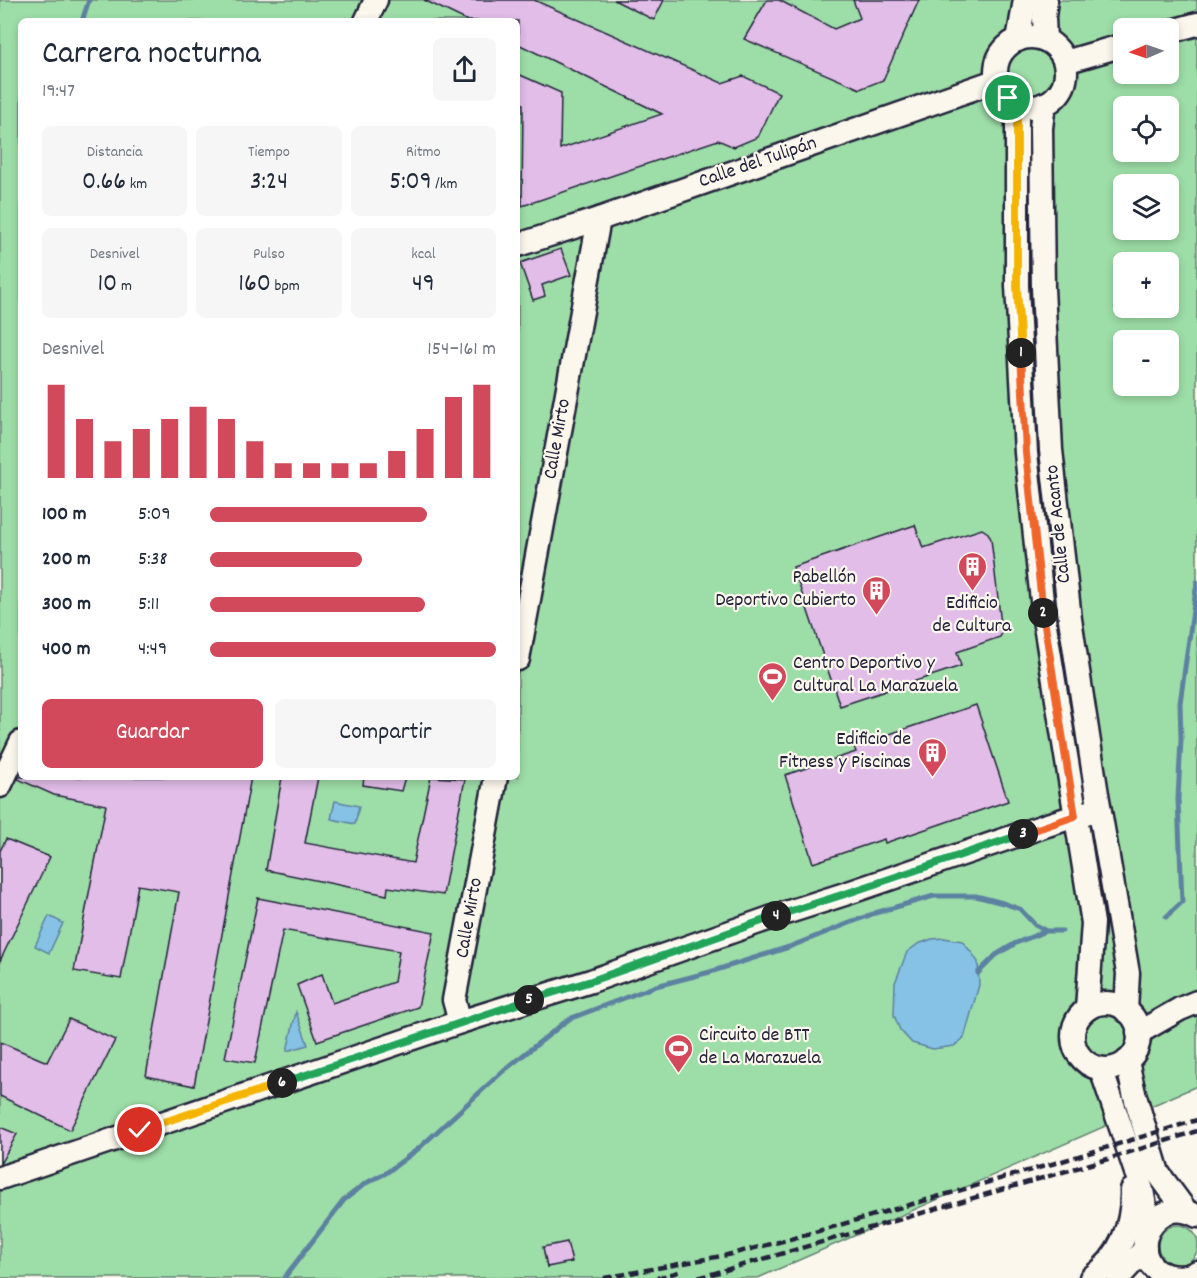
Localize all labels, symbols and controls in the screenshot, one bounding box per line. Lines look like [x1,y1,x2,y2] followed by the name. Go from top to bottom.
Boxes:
[1113,18,1179,84] north arrow
[1113,18,1179,396] map controls
[42,32,261,79] text: Carrera nocturna
[433,38,496,101] button: share
[982,72,1033,123] pin
[42,78,75,106] text: 19:47
[991,81,1024,114] icon: arrive
[1113,96,1179,162] button: locate
[695,130,821,196] street label: Calle del Tulipán
[87,141,142,164] text: Distancia
[248,141,290,164] text: Tiempo
[406,141,441,164] text: Ritmo
[82,164,126,201] text: 0.66
[250,164,288,201] text: 3:24
[389,164,432,201] text: 5:09
[126,173,147,196] text: km
[432,173,457,196] text: /km
[1113,174,1179,240] button: layers
[90,243,140,266] text: Desnivel
[253,243,285,266] text: Pulso
[411,243,435,266] text: kcal
[1113,252,1179,318] button: +
[97,266,117,303] text: 10
[238,266,271,303] text: 160
[412,266,435,303] text: 49
[117,275,132,298] text: m
[271,275,300,298] text: bpm
[1113,330,1179,396] button: −
[42,336,104,364] text: Desnivel
[427,336,496,364] text: 154–161 m
[1006,338,1036,368] pin: 1
[1019,341,1023,364] text: 1
[537,396,579,481] street label: Calle Mirto
[1039,463,1079,585] street label: Calle de Acanto
[42,501,87,529] text: 100 m
[138,501,171,529] text: 5:09
[42,546,91,574] text: 200 m
[138,546,167,574] text: 5:38
[956,550,988,592] building icon: Edificio de Cultura
[715,564,856,615] place label: Pabellón Deportivo Cubierto
[861,574,893,616] building icon: Pabellón Deportivo Cubierto
[933,590,1012,641] place label: Edificio de Cultura
[42,591,91,619] text: 300 m
[138,591,159,619] text: 5:11
[1028,598,1058,628] pin: 2
[1040,601,1047,624] text: 2
[42,636,90,664] text: 400 m
[138,636,167,664] text: 4:49
[793,650,958,701] place label: Centro Deportivo y Cultural La Marazuela
[756,660,788,702] sports icon: Centro Deportivo y Cultural La Marazuela
[42,699,263,768] button: Guardar
[275,699,496,768] button: Compartir
[779,726,911,777] place label: Edificio de Fitness y Piscinas
[916,736,948,778] building icon: Edificio de Fitness y Piscinas
[1008,819,1038,849] pin: 3
[1019,822,1027,845] text: 3
[449,875,491,960] street label: Calle Mirto
[761,901,791,931] pin: 4
[773,904,779,927] text: 4
[514,985,544,1015] pin: 5
[525,988,533,1011] text: 5
[699,1022,822,1073] place label: Circuito de BTT de La Marazuela
[662,1032,694,1074] sports icon: Circuito de BTT de La Marazuela
[267,1068,297,1098] pin: 6
[278,1071,286,1094] text: 6
[114,1104,165,1155] pin
[123,1113,156,1146] icon: check

